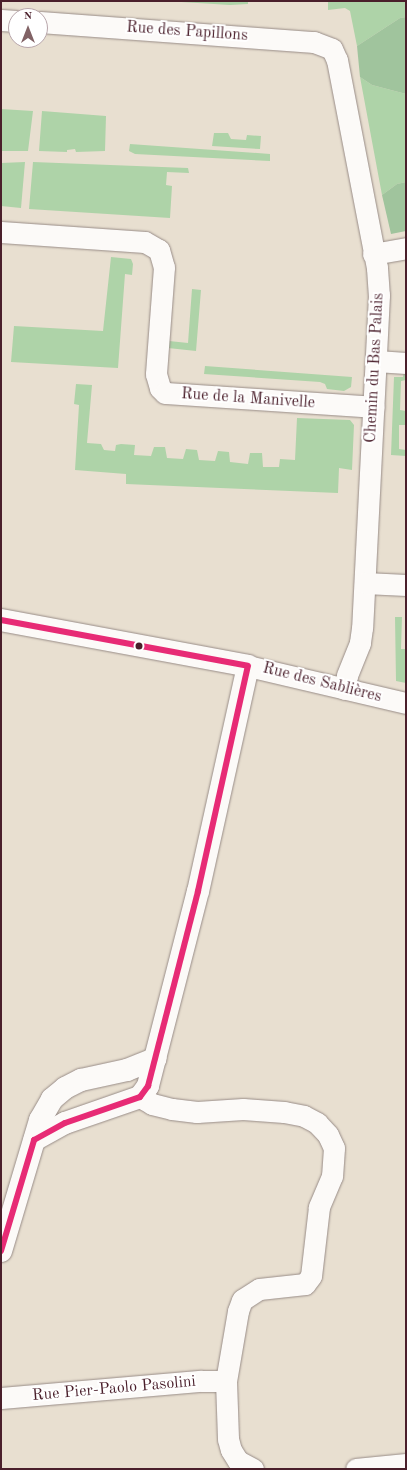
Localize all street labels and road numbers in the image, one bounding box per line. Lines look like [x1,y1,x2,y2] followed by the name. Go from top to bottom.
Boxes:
[126,18,248,46] street label: Rue des Papillons
[361,292,389,444] street label: Chemin du Bas Palais
[180,385,316,413] street label: Rue de la Manivelle
[261,659,383,707] street label: Rue des Sablières
[31,1372,197,1406] street label: Rue Pier-Paolo Pasolini

